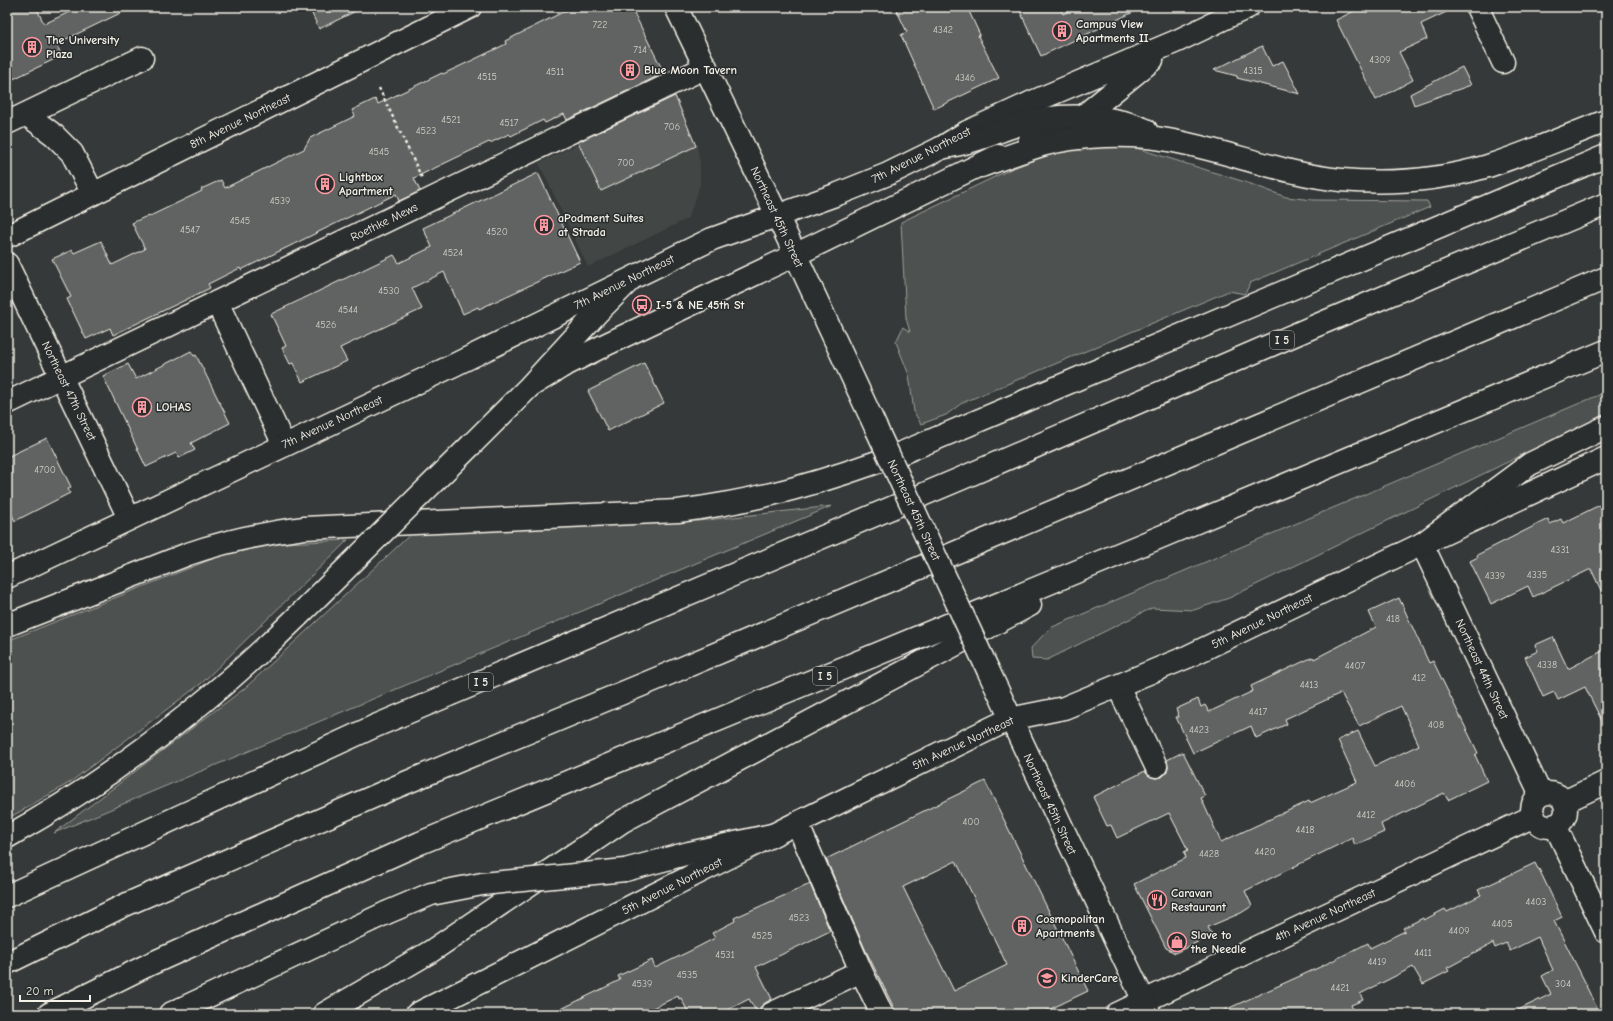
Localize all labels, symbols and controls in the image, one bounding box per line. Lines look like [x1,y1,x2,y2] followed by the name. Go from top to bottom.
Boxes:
[1076,17,1149,45] place label: Campus View Apartments II
[592,19,608,31] house number: 722
[1051,20,1073,42] building icon: Campus View Apartments II
[933,24,953,36] house number: 4342
[46,33,120,61] place label: The University Plaza
[21,36,43,58] building icon: The University Plaza
[633,44,647,56] house number: 714
[1369,54,1391,66] house number: 4309
[619,59,641,81] building icon: Blue Moon Tavern
[644,63,737,77] place label: Blue Moon Tavern
[1243,65,1263,77] house number: 4315
[546,66,564,78] house number: 4511
[477,71,497,83] house number: 4515
[955,72,975,84] house number: 4346
[187,90,293,151] street label: 8th Avenue Northeast
[441,114,461,126] house number: 4521
[500,117,519,129] house number: 4517
[664,121,680,133] house number: 706
[869,124,974,186] street label: 7th Avenue Northeast
[416,125,436,137] house number: 4523
[369,146,389,158] house number: 4545
[618,157,634,169] house number: 700
[747,164,807,270] street label: Northeast 45th Street
[339,170,394,198] place label: Lightbox Apartment
[314,173,336,195] building icon: Lightbox Apartment
[270,195,290,207] house number: 4539
[348,200,420,244] street label: Roethke Mews
[558,211,644,239] place label: aPodment Suites at Strada
[533,214,555,236] building icon: aPodment Suites at Strada
[230,215,250,227] house number: 4545
[180,224,200,236] house number: 4547
[486,226,508,238] house number: 4520
[443,247,463,259] house number: 4524
[572,251,677,312] street label: 7th Avenue Northeast
[378,285,400,297] house number: 4530
[631,294,653,316] bus stop icon: I-5 & NE 45th St
[656,298,745,312] place label: I-5 & NE 45th St
[338,304,358,316] house number: 4544
[316,319,336,331] house number: 4526
[1270,331,1294,349] road number: I 5
[39,339,99,444] street label: Northeast 47th Street
[279,392,385,452] street label: 7th Avenue Northeast
[131,396,153,418] building icon: LOHAS
[156,400,192,414] place label: LOHAS
[884,457,944,563] street label: Northeast 45th Street
[34,464,56,476] house number: 4700
[1551,544,1569,556] house number: 4331
[1527,569,1547,581] house number: 4335
[1485,570,1505,582] house number: 4339
[1209,590,1315,651] street label: 5th Avenue Northeast
[1386,613,1400,625] house number: 418
[1453,617,1512,722] street label: Northeast 44th Street
[1537,659,1557,671] house number: 4338
[1345,660,1366,672] house number: 4407
[813,667,837,685] road number: I 5
[1412,672,1426,684] house number: 412
[469,673,493,691] road number: I 5
[1300,679,1318,691] house number: 4413
[1249,706,1267,718] house number: 4417
[910,713,1017,773] street label: 5th Avenue Northeast
[1428,719,1444,731] house number: 408
[1189,724,1209,736] house number: 4423
[1020,751,1080,857] street label: Northeast 45th Street
[1394,778,1416,790] house number: 4406
[1357,809,1375,821] house number: 4412
[962,816,980,828] house number: 400
[1296,824,1314,836] house number: 4418
[1255,846,1276,858] house number: 4420
[1199,848,1219,860] house number: 4428
[620,854,725,917] street label: 5th Avenue Northeast
[1272,885,1378,945] street label: 4th Avenue Northeast
[1171,886,1227,914] place label: Caravan Restaurant
[1146,889,1168,911] restaurant icon: Caravan Restaurant
[1526,896,1546,908] house number: 4403
[789,912,809,924] house number: 4523
[1036,912,1105,940] place label: Cosmopolitan Apartments
[1011,915,1033,937] building icon: Cosmopolitan Apartments
[1491,918,1513,930] house number: 4405
[1448,925,1470,937] house number: 4409
[1190,928,1246,956] place label: Slave to the Needle
[752,930,772,942] house number: 4525
[1166,931,1188,953] shop icon: Slave to the Needle
[1414,947,1432,959] house number: 4411
[715,949,735,961] house number: 4531
[1368,956,1386,968] house number: 4419
[1036,967,1058,989] school or university icon: KinderCare
[677,969,697,981] house number: 4535
[1061,971,1118,985] place label: KinderCare
[20,977,90,1003] scale bar
[632,978,652,990] house number: 4539
[1555,978,1571,990] house number: 304
[1331,982,1349,994] house number: 4421
[26,984,54,998] text: 20 m

